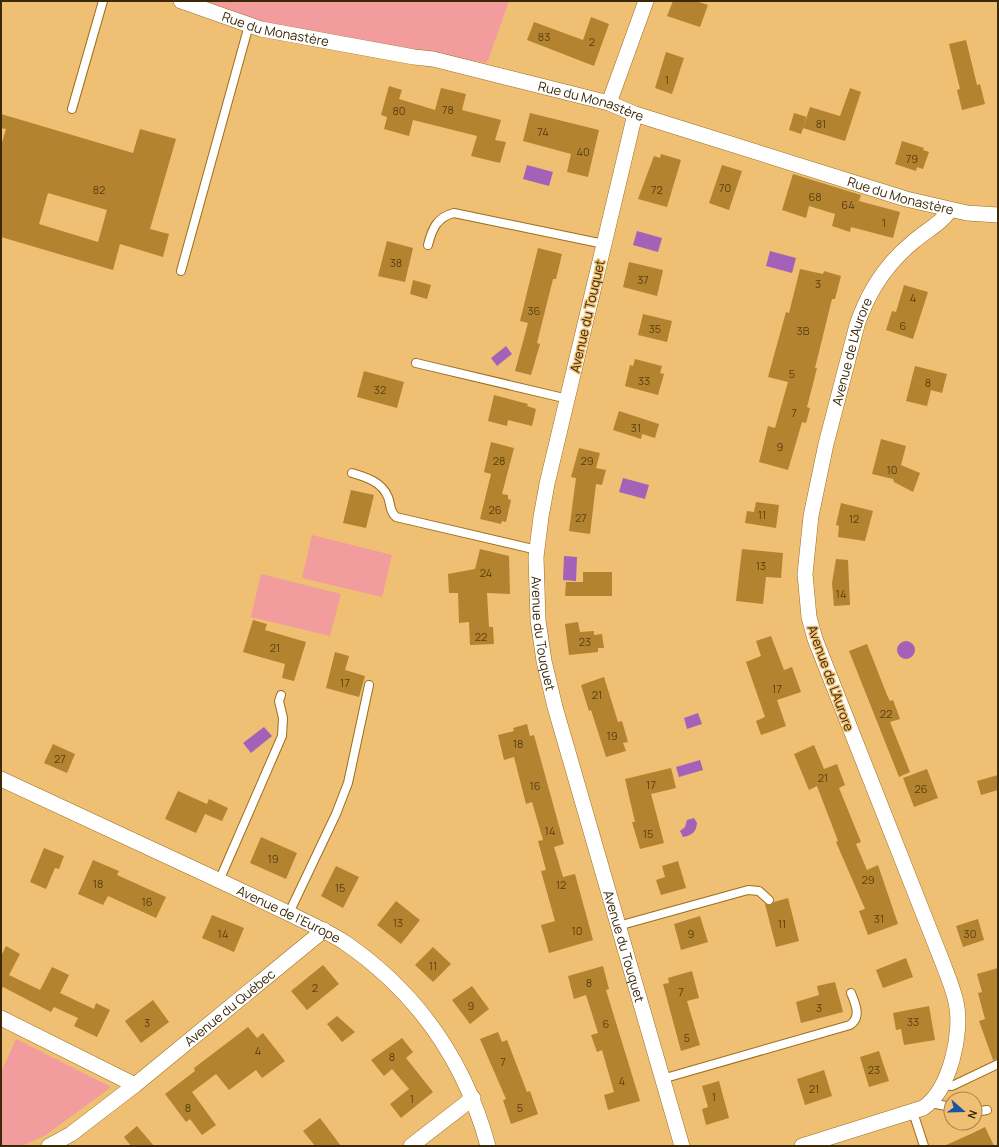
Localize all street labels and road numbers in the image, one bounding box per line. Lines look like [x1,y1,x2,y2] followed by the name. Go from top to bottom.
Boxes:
[220,7,331,50] street label: Rue du Monastère
[536,77,646,125] street label: Rue du Monastère
[845,172,956,219] street label: Rue du Monastère
[565,258,609,374] street label: Avenue du Touquet
[827,294,876,407] street label: Avenue de L'Aurore
[528,576,560,692] street label: Avenue du Touquet
[803,622,859,734] street label: Avenue de L'Aurore
[234,881,344,947] street label: Avenue de l'Europe
[600,888,649,1004] street label: Avenue du Touquet
[180,965,279,1050] street label: Avenue du Québec

